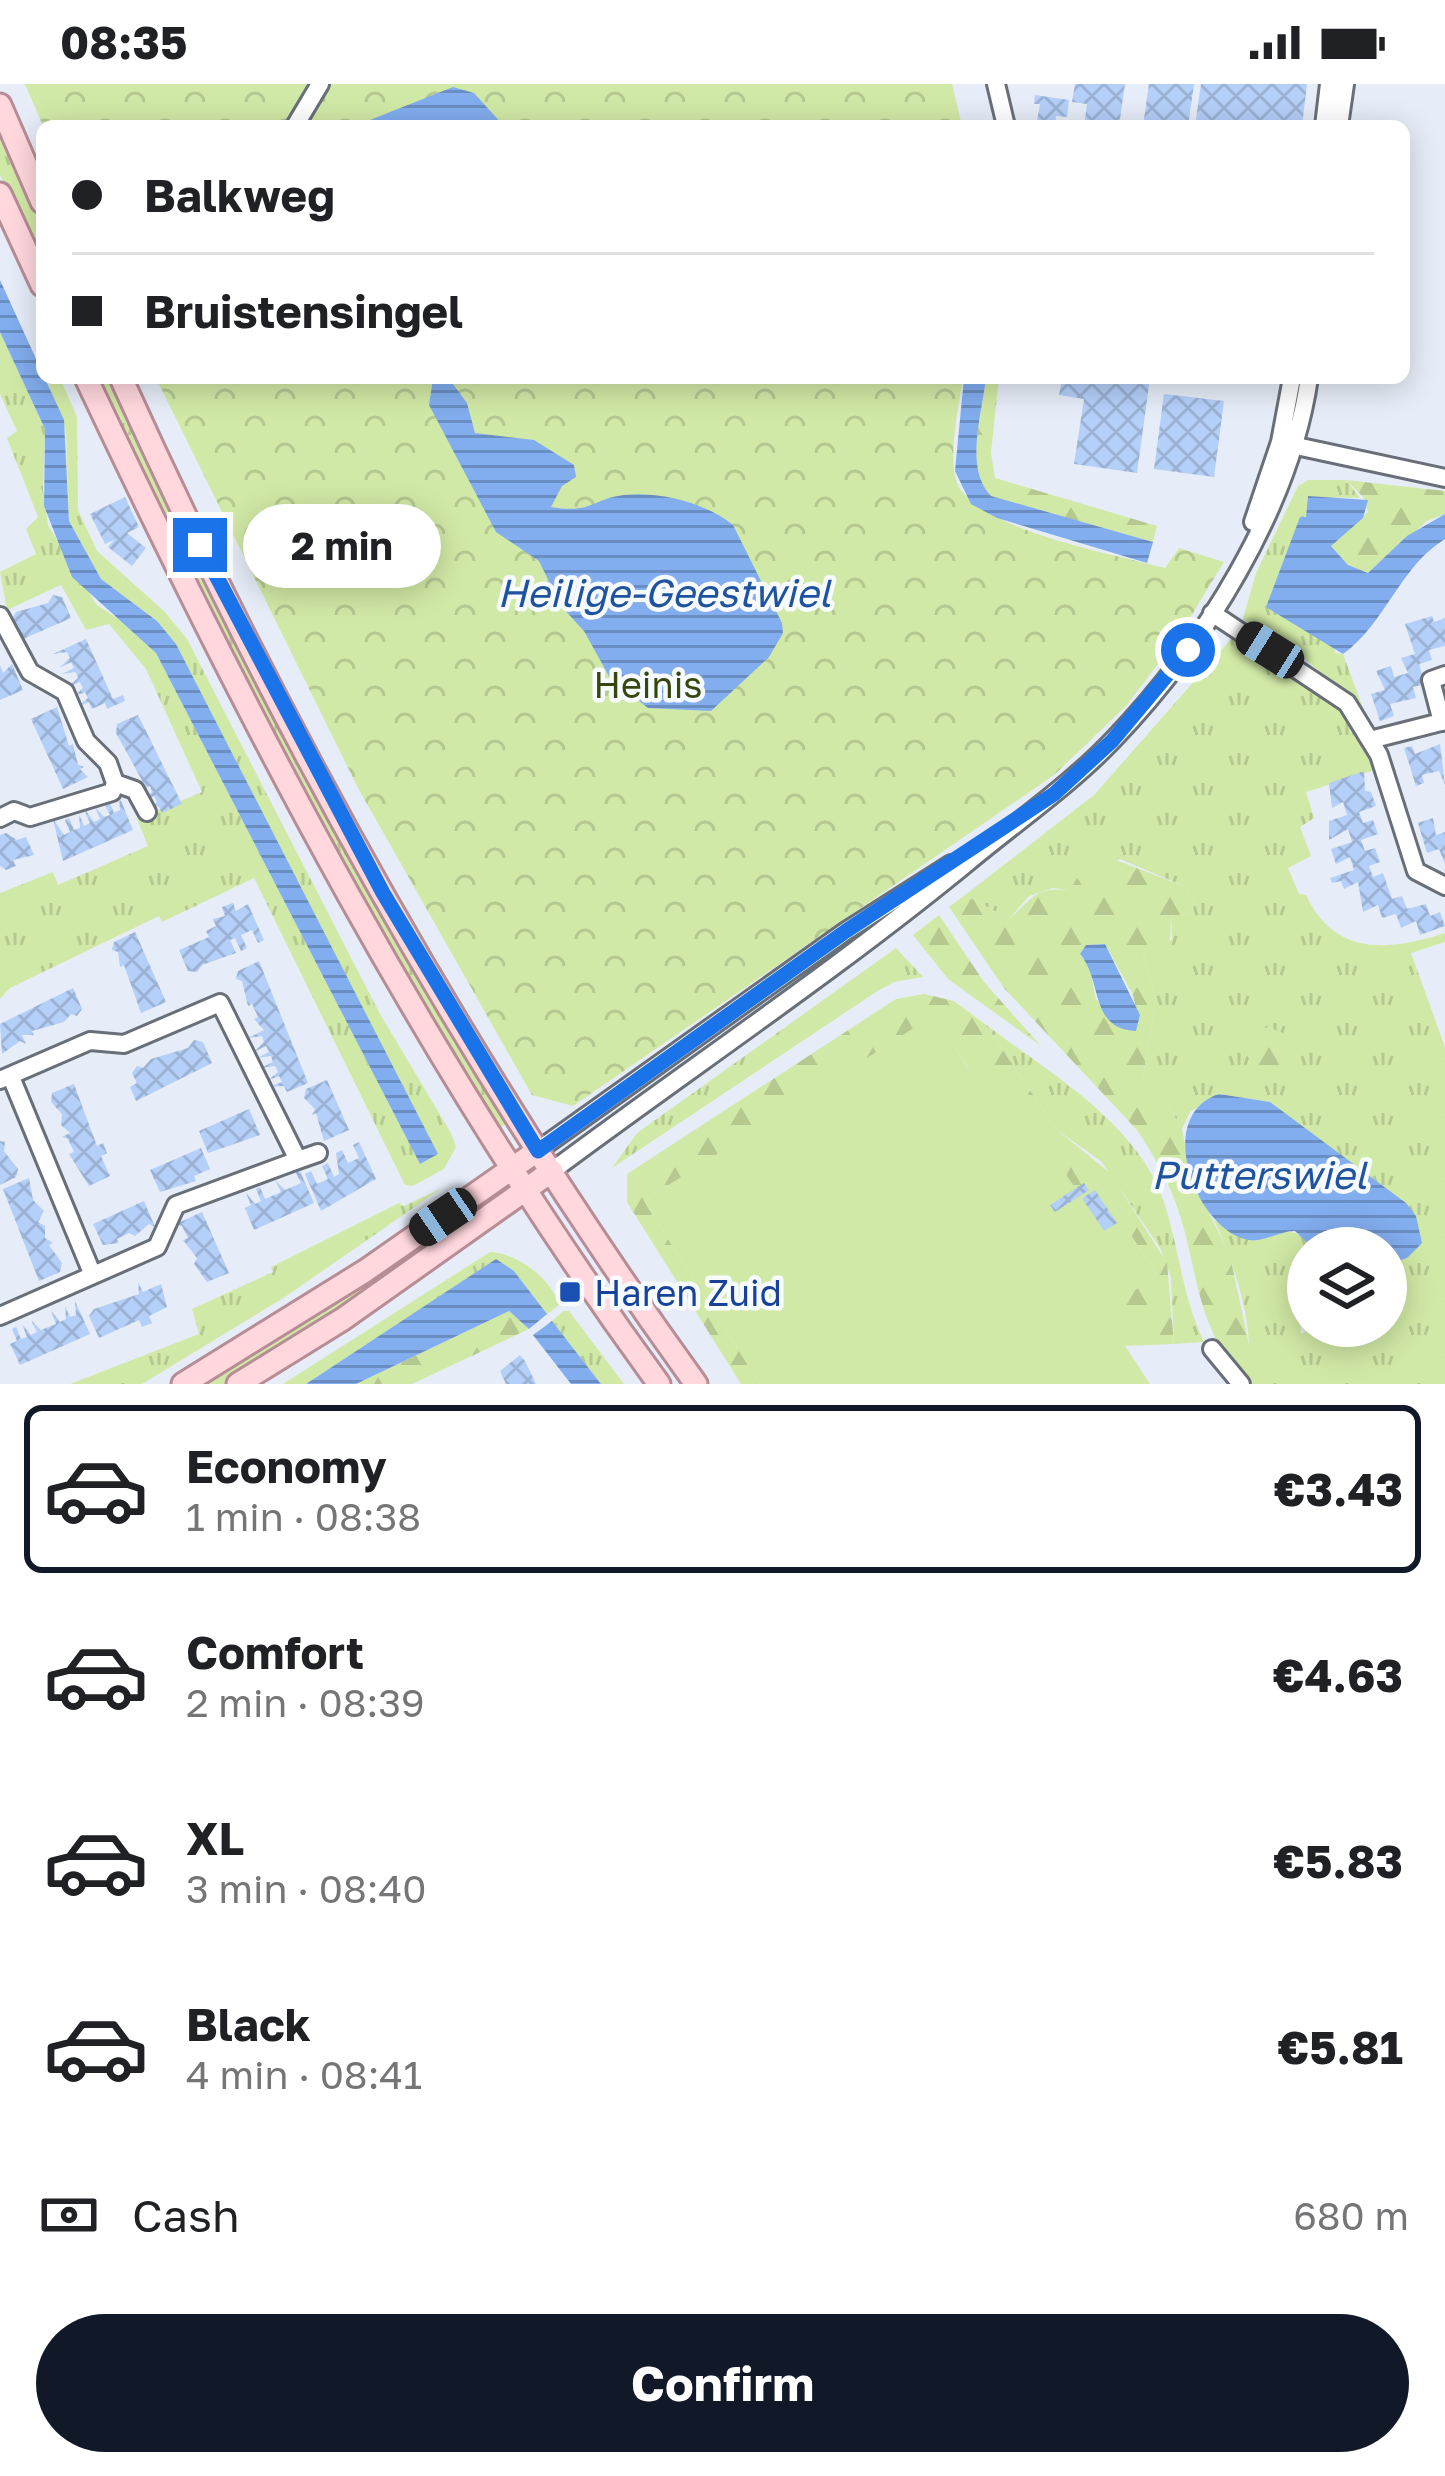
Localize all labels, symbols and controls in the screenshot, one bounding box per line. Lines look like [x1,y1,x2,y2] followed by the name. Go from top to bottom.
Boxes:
[60,15,187,69] text: 08:35
[144,168,335,222] text: Balkweg
[144,284,463,338] text: Bruistensingel
[242,503,440,587] callout: 2 min
[173,518,227,572] route end
[291,522,393,569] text: 2 min
[497,569,832,616] water label: Heilige-Geestwiel
[1230,616,1310,684] car
[1161,623,1215,677] route start
[594,663,702,706] park label: Heinis
[1151,1151,1368,1198] water label: Putterswiel
[403,1182,483,1252] car
[1287,1227,1407,1347] map controls
[1287,1227,1407,1347] button: layers
[594,1271,782,1314] place label: Haren Zuid
[557,1279,583,1305] marker: Haren Zuid
[42,1435,150,1543] icon: car
[186,1439,387,1493] text: Economy
[1274,1462,1403,1516] text: €3.43
[186,1493,421,1540] text: 1 min · 08:38
[42,1621,150,1729] icon: car
[186,1625,364,1679] text: Comfort
[1273,1648,1403,1702] text: €4.63
[186,1679,425,1726] text: 2 min · 08:39
[42,1807,150,1915] icon: car
[186,1811,244,1865] text: XL
[1273,1834,1403,1888] text: €5.83
[186,1865,426,1912] text: 3 min · 08:40
[42,1993,150,2101] icon: car
[186,1997,311,2051] text: Black
[1277,2020,1403,2074] text: €5.81
[186,2051,422,2098] text: 4 min · 08:41
[36,2182,102,2248] icon: cash
[132,2188,240,2242] text: Cash
[1293,2192,1409,2239] text: 680 m
[36,2314,1409,2452] button: Confirm

